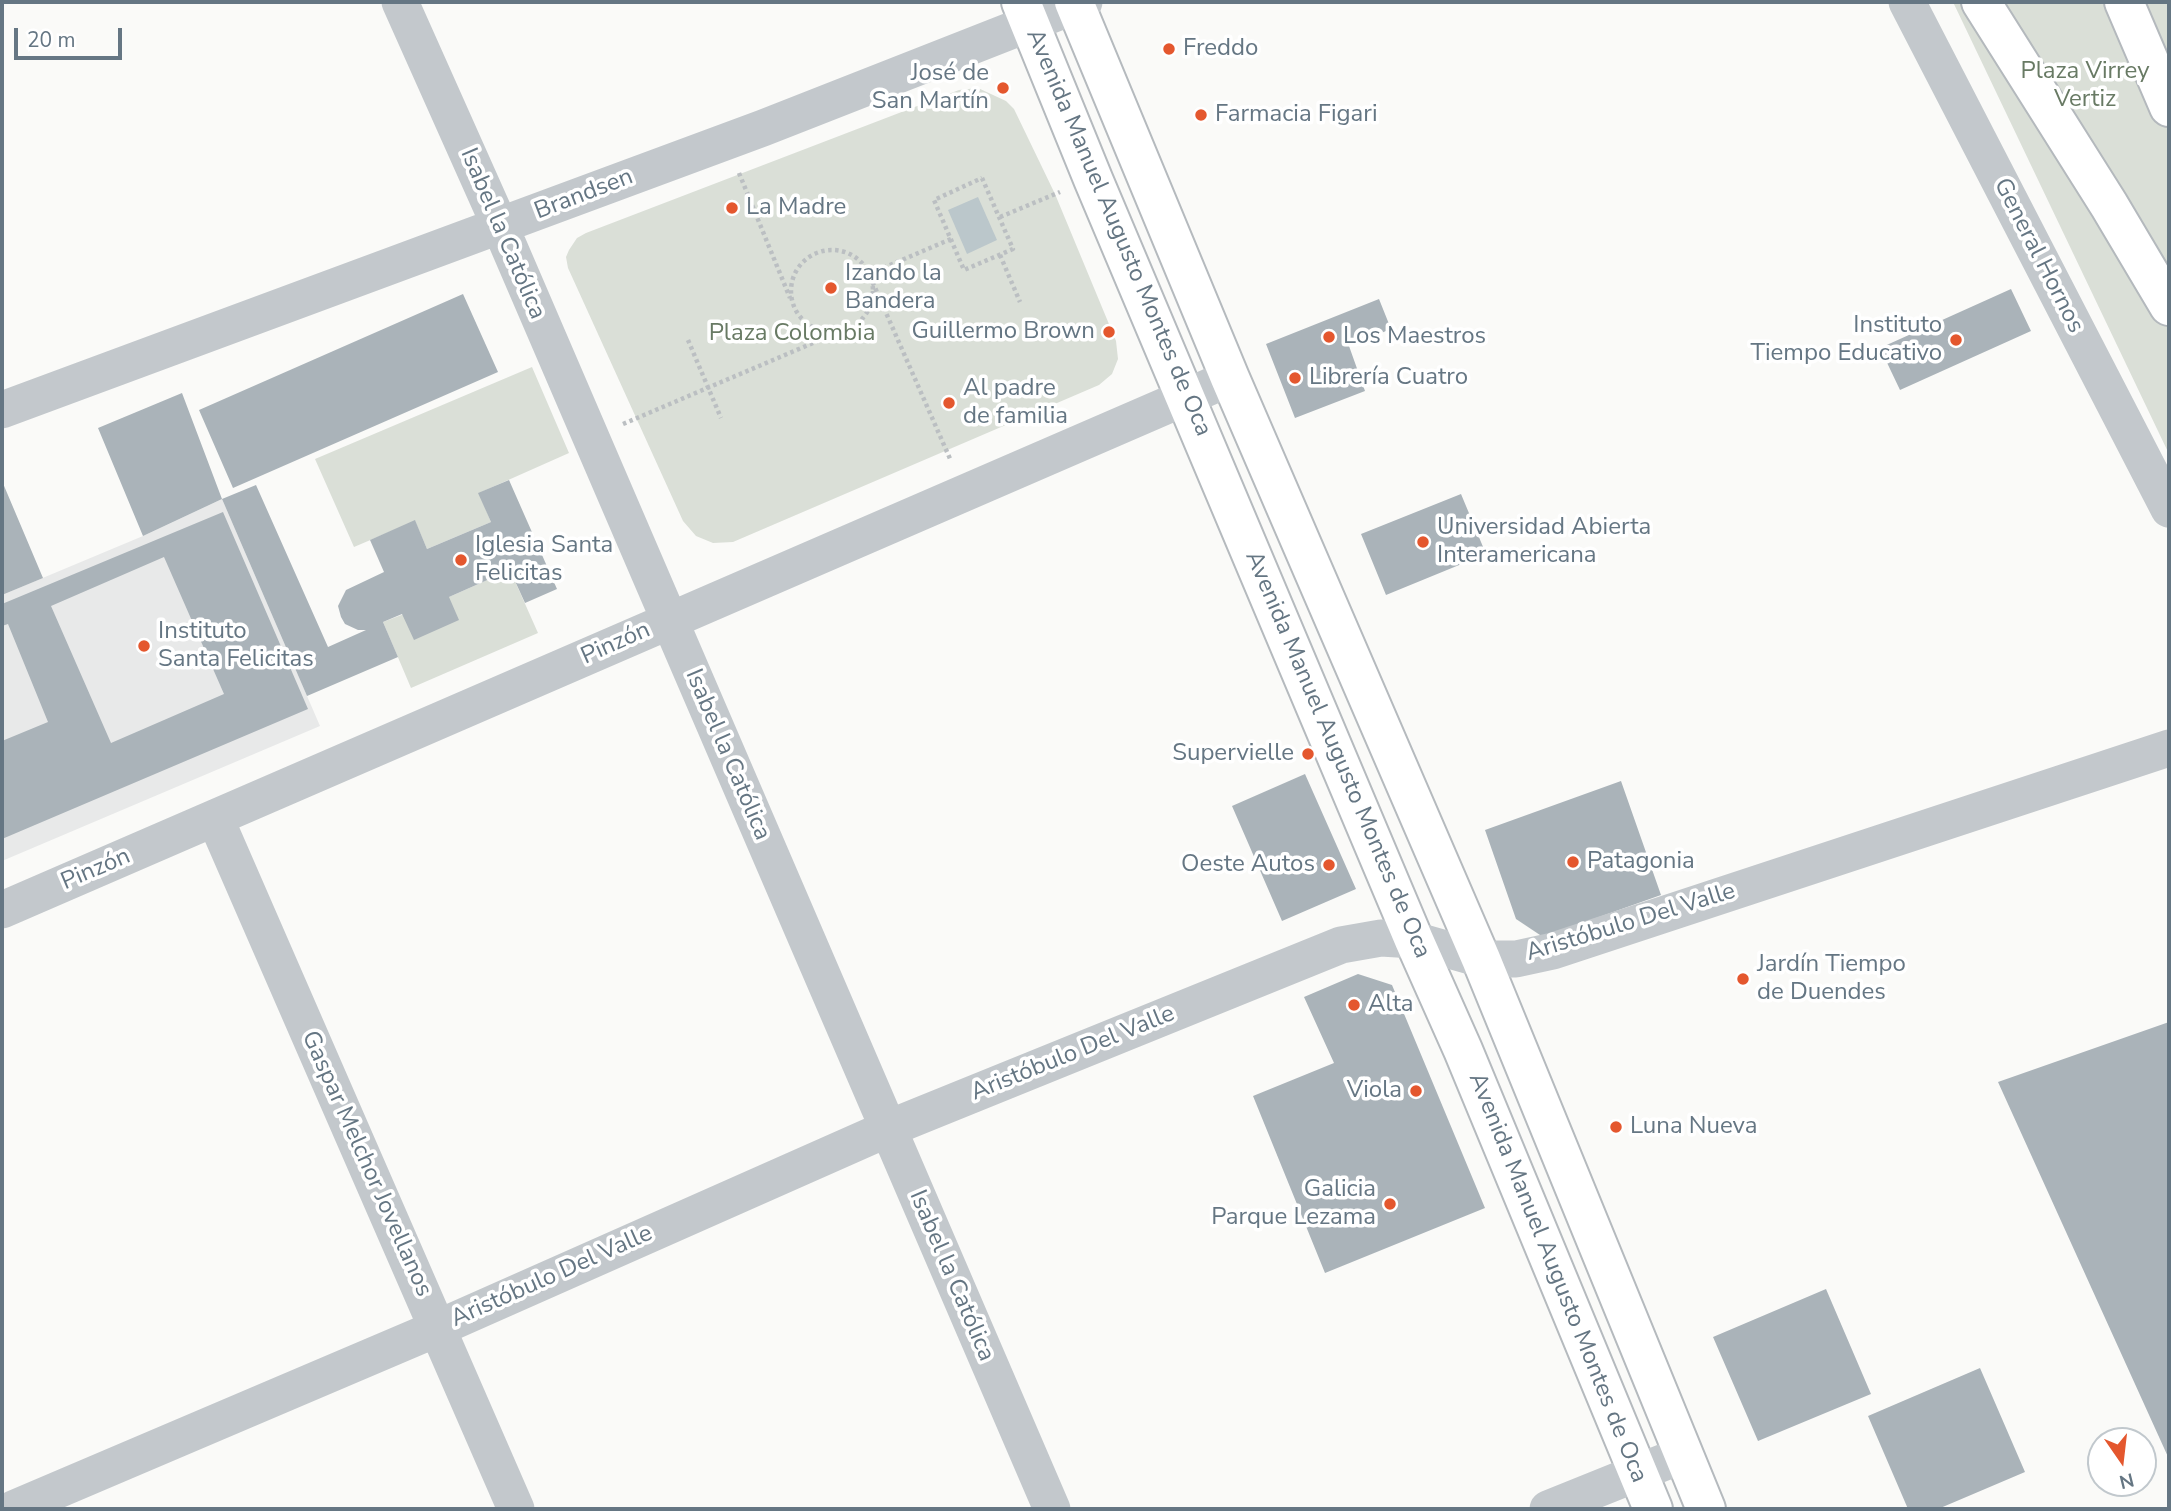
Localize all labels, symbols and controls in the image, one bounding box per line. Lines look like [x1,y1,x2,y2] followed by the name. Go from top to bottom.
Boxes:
[18,14,126,58] scale bar
[1019,25,1217,441] street label: Avenida Manuel Augusto Montes de Oca
[27,26,76,54] text: 20 m
[1183,35,1258,63] place label: Freddo
[1161,41,1177,57] marker: Freddo
[2021,58,2149,114] park label: Plaza Virrey Vertiz
[872,60,989,116] place label: José de San Martín
[995,80,1011,96] marker: José de San Martín
[1215,101,1377,129] place label: Farmacia Figari
[1193,107,1209,123] marker: Farmacia Figari
[453,144,551,324] street label: Isabel la Católica
[531,163,637,227] street label: Brandsen
[1987,174,2089,338] street label: General Hornos
[746,194,846,222] place label: La Madre
[724,200,740,216] marker: La Madre
[845,260,942,316] place label: Izando la Bandera
[823,280,839,296] marker: Izando la Bandera
[1751,312,1942,368] place label: Instituto Tiempo Educativo
[911,318,1095,346] place label: Guillermo Brown
[709,320,875,348] park label: Plaza Colombia
[1343,323,1486,351] place label: Los Maestros
[1101,324,1117,340] marker: Guillermo Brown
[1321,329,1337,345] marker: Los Maestros
[1948,332,1964,348] marker: Instituto Tiempo Educativo
[1309,364,1468,392] place label: Librería Cuatro
[1287,370,1303,386] marker: Librería Cuatro
[963,375,1068,431] place label: Al padre de familia
[941,395,957,411] marker: Al padre de familia
[1437,514,1651,570] place label: Universidad Abierta Interamericana
[475,532,613,588] place label: Iglesia Santa Felicitas
[1415,534,1431,550] marker: Universidad Abierta Interamericana
[1238,547,1436,963] street label: Avenida Manuel Augusto Montes de Oca
[453,552,469,568] marker: Iglesia Santa Felicitas
[577,616,655,672] street label: Pinzón
[158,618,314,674] place label: Instituto Santa Felicitas
[136,638,152,654] marker: Instituto Santa Felicitas
[678,665,776,845] street label: Isabel la Católica
[1172,740,1294,768] place label: Supervielle
[1300,746,1316,762] marker: Supervielle
[57,843,135,897] street label: Pinzón
[1587,848,1695,876] place label: Patagonia
[1181,851,1315,879] place label: Oeste Autos
[1565,854,1581,870] marker: Patagonia
[1321,857,1337,873] marker: Oeste Autos
[1523,877,1739,969] street label: Aristóbulo Del Valle
[1757,951,1906,1007] place label: Jardín Tiempo de Duendes
[1735,971,1751,987] marker: Jardín Tiempo de Duendes
[1368,991,1414,1019] place label: Alta
[1346,997,1362,1013] marker: Alta
[967,1000,1179,1108] street label: Aristóbulo Del Valle
[294,1027,438,1301] street label: Gaspar Melchor Jovellanos
[1461,1069,1653,1487] street label: Avenida Manuel Augusto Montes de Oca
[1347,1077,1402,1105] place label: Viola
[1408,1083,1424,1099] marker: Viola
[1630,1113,1757,1141] place label: Luna Nueva
[1608,1119,1624,1135] marker: Luna Nueva
[1211,1176,1376,1232] place label: Galicia Parque Lezama
[902,1186,1000,1366] street label: Isabel la Católica
[1382,1196,1398,1212] marker: Galicia Parque Lezama
[447,1220,657,1334] street label: Aristóbulo Del Valle
[2087,1427,2157,1497] north arrow
[2117,1466,2137,1495] text: N

